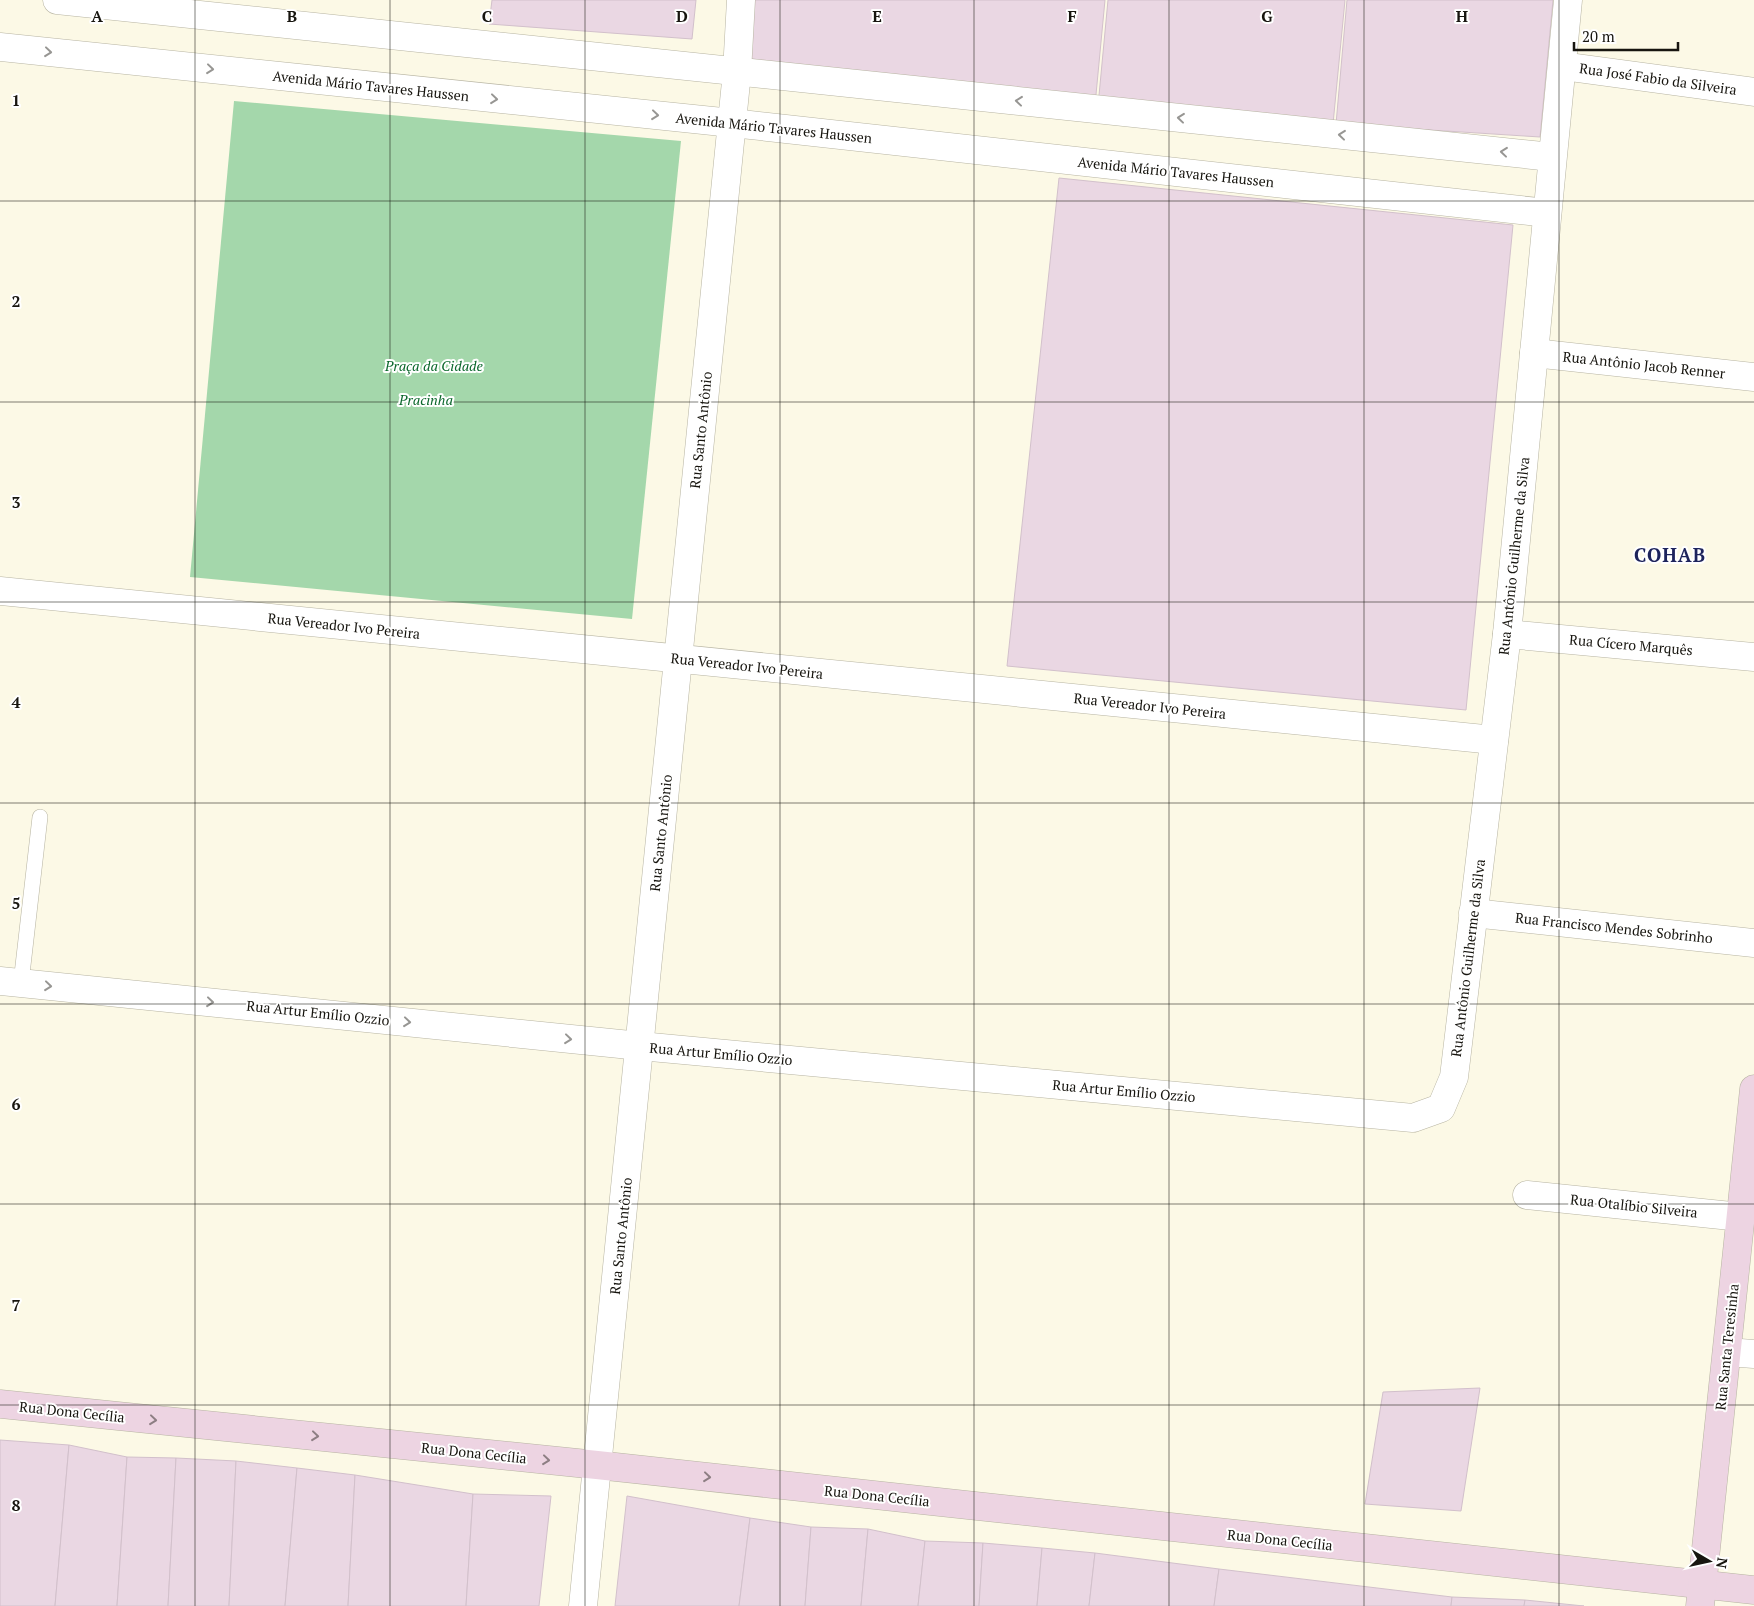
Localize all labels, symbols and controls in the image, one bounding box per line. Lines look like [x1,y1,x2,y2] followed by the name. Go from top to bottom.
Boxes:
[91,5,103,27] text: A
[287,5,297,27] text: B
[482,5,492,27] text: C
[676,5,688,27] text: D
[872,5,882,27] text: E
[1067,5,1077,27] text: F
[1261,5,1273,27] text: G
[1456,5,1468,27] text: H
[1574,20,1678,52] scale bar
[1582,26,1615,46] text: 20 m
[45,47,53,58] one-way arrow
[1578,58,1738,99] street label: Rua José Fabio da Silveira
[206,63,214,74] one-way arrow
[272,66,471,105] street label: Avenida Mário Tavares Haussen
[11,89,21,111] text: 1
[490,93,498,104] one-way arrow
[1015,96,1023,107] one-way arrow
[675,108,874,147] street label: Avenida Mário Tavares Haussen
[652,110,660,121] one-way arrow
[1176,113,1184,124] one-way arrow
[1338,130,1346,141] one-way arrow
[1499,146,1507,157] one-way arrow
[1077,152,1276,191] street label: Avenida Mário Tavares Haussen
[11,290,21,312] text: 2
[1562,347,1727,383] street label: Rua Antônio Jacob Renner
[384,356,484,375] park label: Praça da Cidade
[685,370,716,489] street label: Rua Santo Antônio
[398,390,453,409] park label: Pracinha
[1494,456,1533,656] street label: Rua Antônio Guilherme da Silva
[11,491,21,513] text: 3
[1634,542,1706,567] district label: COHAB
[267,608,421,643] street label: Rua Vereador Ivo Pereira
[1569,630,1694,659] street label: Rua Cícero Marquês
[670,648,824,683] street label: Rua Vereador Ivo Pereira
[1073,688,1227,723] street label: Rua Vereador Ivo Pereira
[11,691,21,713] text: 4
[645,773,676,892] street label: Rua Santo Antônio
[1446,858,1489,1058] street label: Rua Antônio Guilherme da Silva
[11,892,21,914] text: 5
[1514,908,1714,947] street label: Rua Francisco Mendes Sobrinho
[45,980,53,991] one-way arrow
[206,996,214,1007] one-way arrow
[246,996,391,1029] street label: Rua Artur Emílio Ozzio
[403,1016,411,1027] one-way arrow
[565,1033,573,1044] one-way arrow
[649,1038,794,1069] street label: Rua Artur Emílio Ozzio
[1052,1075,1197,1106] street label: Rua Artur Emílio Ozzio
[11,1093,21,1115] text: 6
[605,1176,636,1295] street label: Rua Santo Antônio
[1569,1189,1699,1222] street label: Rua Otalíbio Silveira
[1710,1283,1743,1411] street label: Rua Santa Teresinha
[11,1294,21,1316] text: 7
[18,1397,126,1426] street label: Rua Dona Cecília
[149,1414,157,1425] one-way arrow
[311,1431,319,1442] one-way arrow
[420,1438,528,1467] street label: Rua Dona Cecília
[542,1454,550,1465] one-way arrow
[704,1471,712,1482] one-way arrow
[823,1481,931,1510] street label: Rua Dona Cecília
[11,1494,21,1516] text: 8
[1226,1525,1334,1554] street label: Rua Dona Cecília
[1684,1536,1734,1586] north arrow
[1712,1556,1733,1570] text: N

